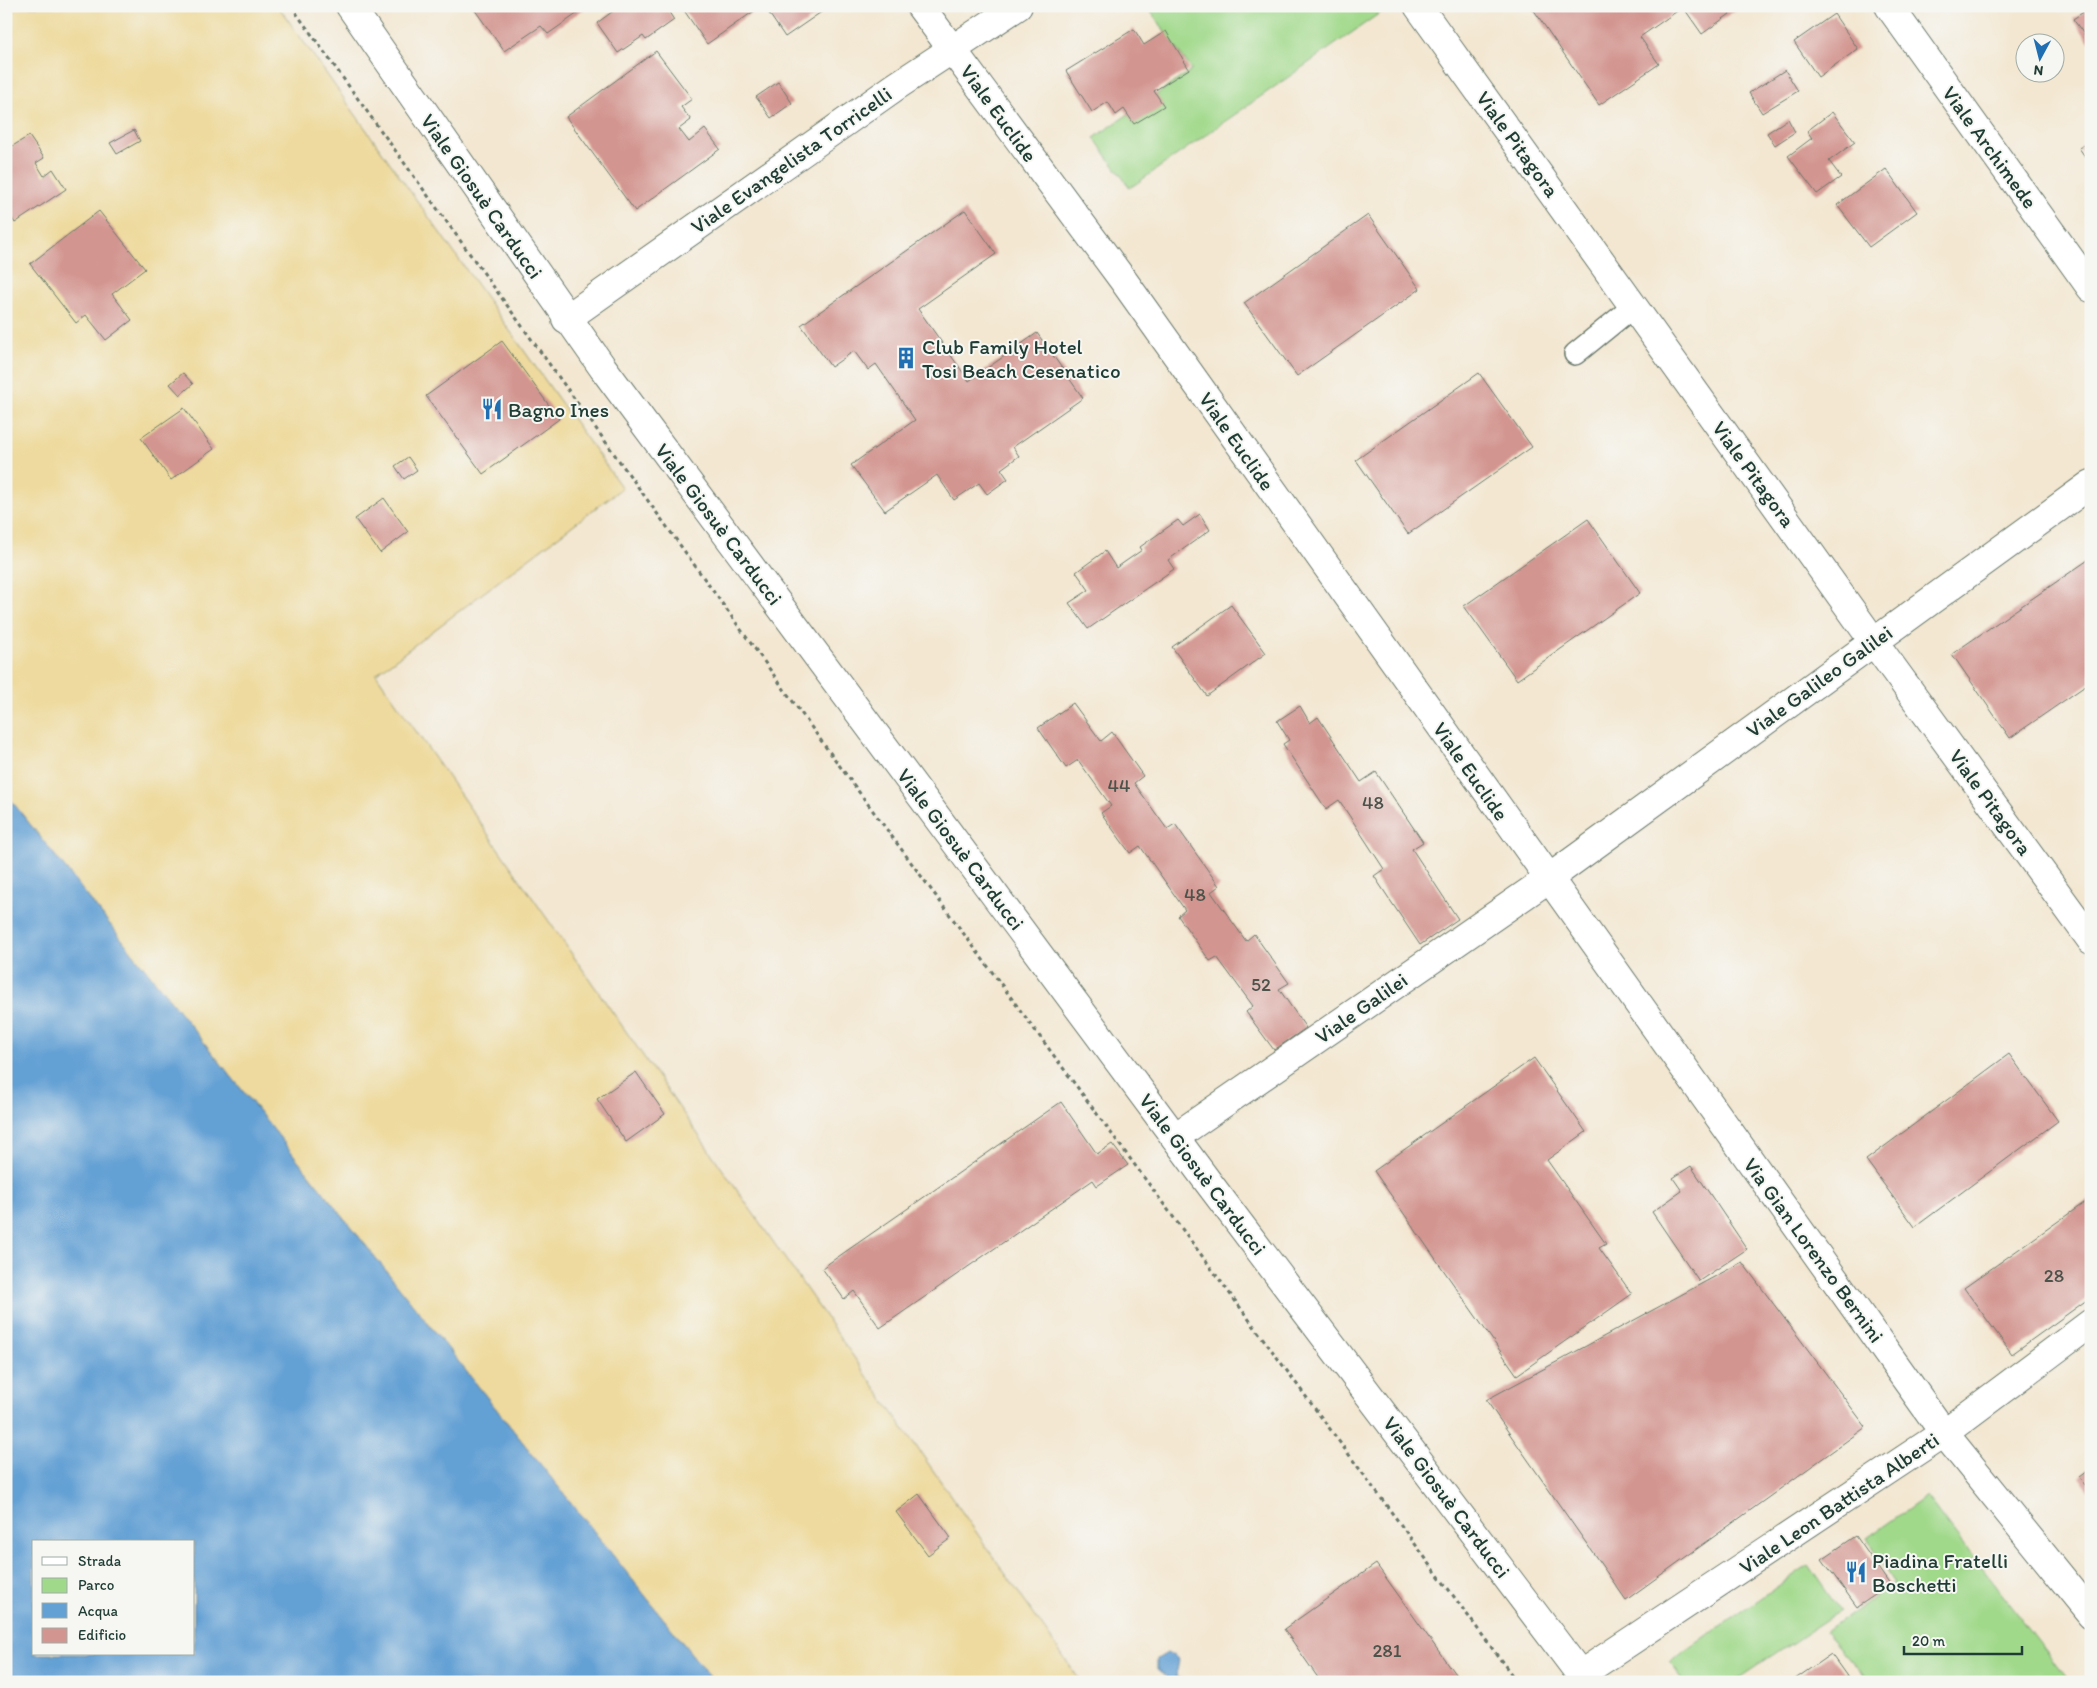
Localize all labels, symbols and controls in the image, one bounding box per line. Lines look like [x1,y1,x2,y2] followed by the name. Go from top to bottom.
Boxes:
[2014,32,2064,82] north arrow
[955,59,1043,167] street label: Viale Euclide
[2033,61,2044,79] text: N
[686,81,896,239] street label: Viale Evangelista Torricelli
[1937,81,2043,213] street label: Viale Archimede
[1471,86,1565,202] street label: Viale Pitagora
[416,109,548,283] street label: Viale Giosuè Carducci
[922,334,1121,383] place label: Club Family Hotel Tosi Beach Cesenatico
[893,345,919,371] building icon: Club Family Hotel Tosi Beach Cesenatico
[1194,387,1280,495] street label: Viale Euclide
[479,396,505,422] restaurant icon: Bagno Ines
[508,397,609,422] place label: Bagno Ines
[1707,416,1801,532] street label: Viale Pitagora
[650,438,788,610] street label: Viale Giosuè Carducci
[1741,620,1897,742] street label: Viale Galileo Galilei
[1428,717,1514,825] street label: Viale Euclide
[1944,744,2038,860] street label: Viale Pitagora
[892,763,1030,935] street label: Viale Giosuè Carducci
[1108,774,1130,797] house number: 44
[1362,791,1384,814] house number: 48
[1184,883,1206,906] house number: 48
[1310,967,1412,1049] street label: Viale Galilei
[1251,973,1271,996] house number: 52
[1134,1088,1272,1260] street label: Viale Giosuè Carducci
[1739,1153,1889,1347] street label: Via Gian Lorenzo Bernini
[2044,1264,2064,1287] house number: 28
[1378,1411,1516,1583] street label: Viale Giosuè Carducci
[1734,1427,1944,1579] street label: Viale Leon Battista Alberti
[32,1540,195,1656] legend
[1872,1548,2008,1597] place label: Piadina Fratelli Boschetti
[78,1552,122,1570] text: Strada
[1843,1559,1869,1585] restaurant icon: Piadina Fratelli Boschetti
[78,1576,114,1594] text: Parco
[78,1602,119,1620] text: Acqua
[1904,1623,2022,1655] scale bar
[78,1626,126,1644] text: Edificio
[1912,1632,1946,1650] text: 20 m
[1372,1639,1402,1662] house number: 281

